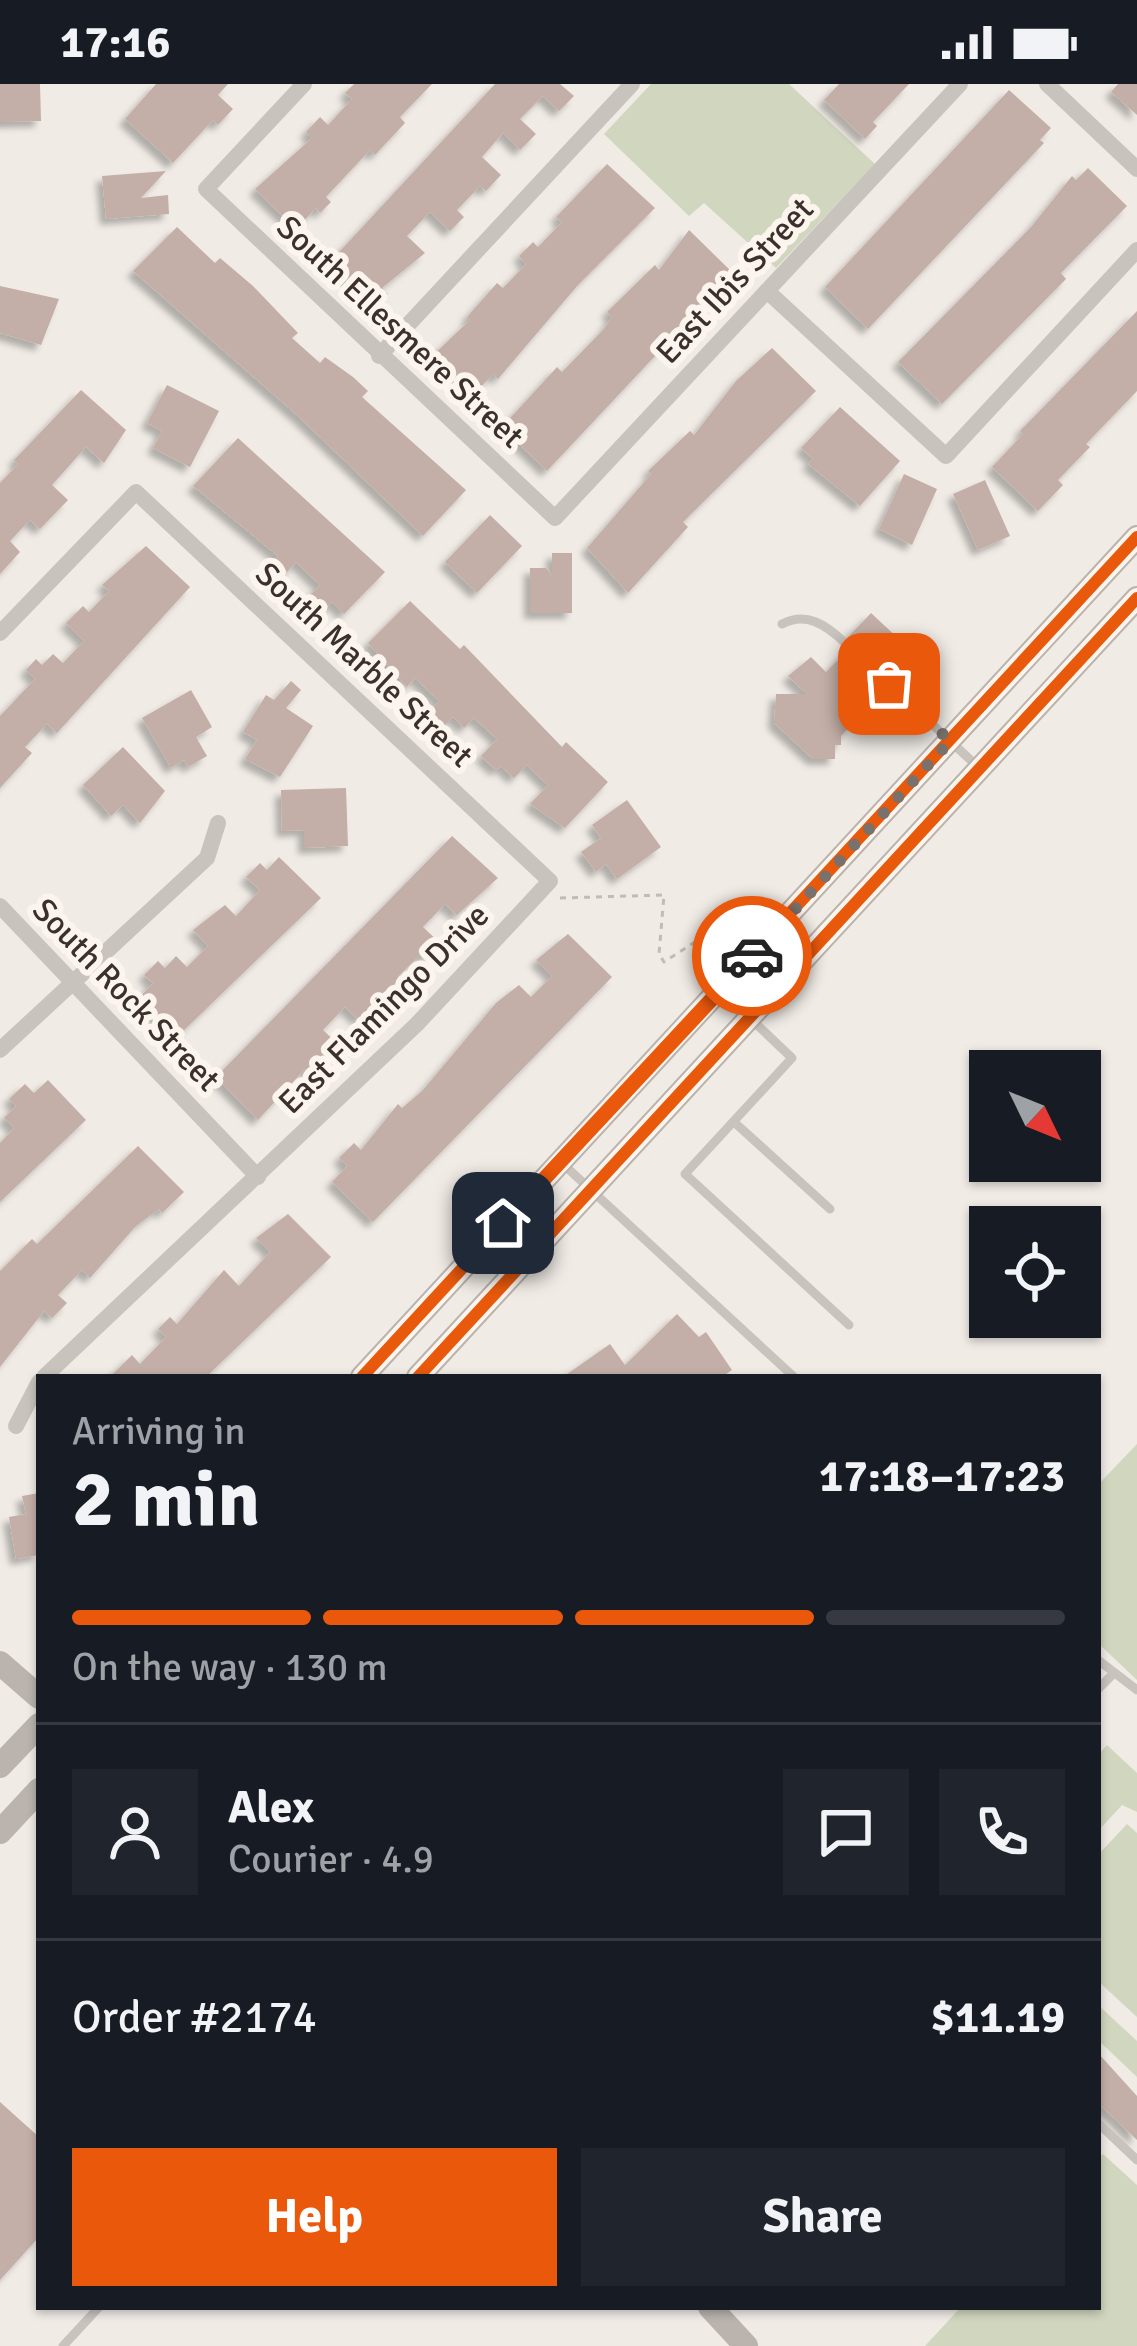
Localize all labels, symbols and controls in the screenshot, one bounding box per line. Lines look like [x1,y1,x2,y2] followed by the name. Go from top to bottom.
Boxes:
[60,15,170,70] text: 17:16
[648,189,822,373] street label: East Ibis Street
[268,207,532,457] street label: South Ellesmere Street
[247,554,481,776] street label: South Marble Street
[838,633,940,735] pin
[856,651,922,717] icon: bag
[24,890,228,1100] street label: South Rock Street
[270,895,498,1123] street label: East Flamingo Drive
[692,896,812,1016] courier
[719,923,785,989] icon: car
[969,1050,1101,1182] north arrow
[969,1050,1101,1338] map controls
[452,1172,554,1274] pin
[470,1190,536,1256] icon: home
[969,1206,1101,1338] button: locate
[72,1407,246,1455] text: Arriving in
[819,1449,1065,1504] text: 17:18–17:23
[72,1452,260,1548] text: 2 min
[72,1643,388,1691] text: On the way · 130 m
[72,1769,198,1895] button: person
[783,1769,909,1895] button: chat
[939,1769,1065,1895] button: phone
[228,1780,314,1835] text: Alex
[228,1835,434,1883] text: Courier · 4.9
[72,1990,317,2045] text: Order #2174
[931,1990,1065,2045] text: $11.19
[72,2148,557,2286] button: Help
[581,2148,1065,2286] button: Share

